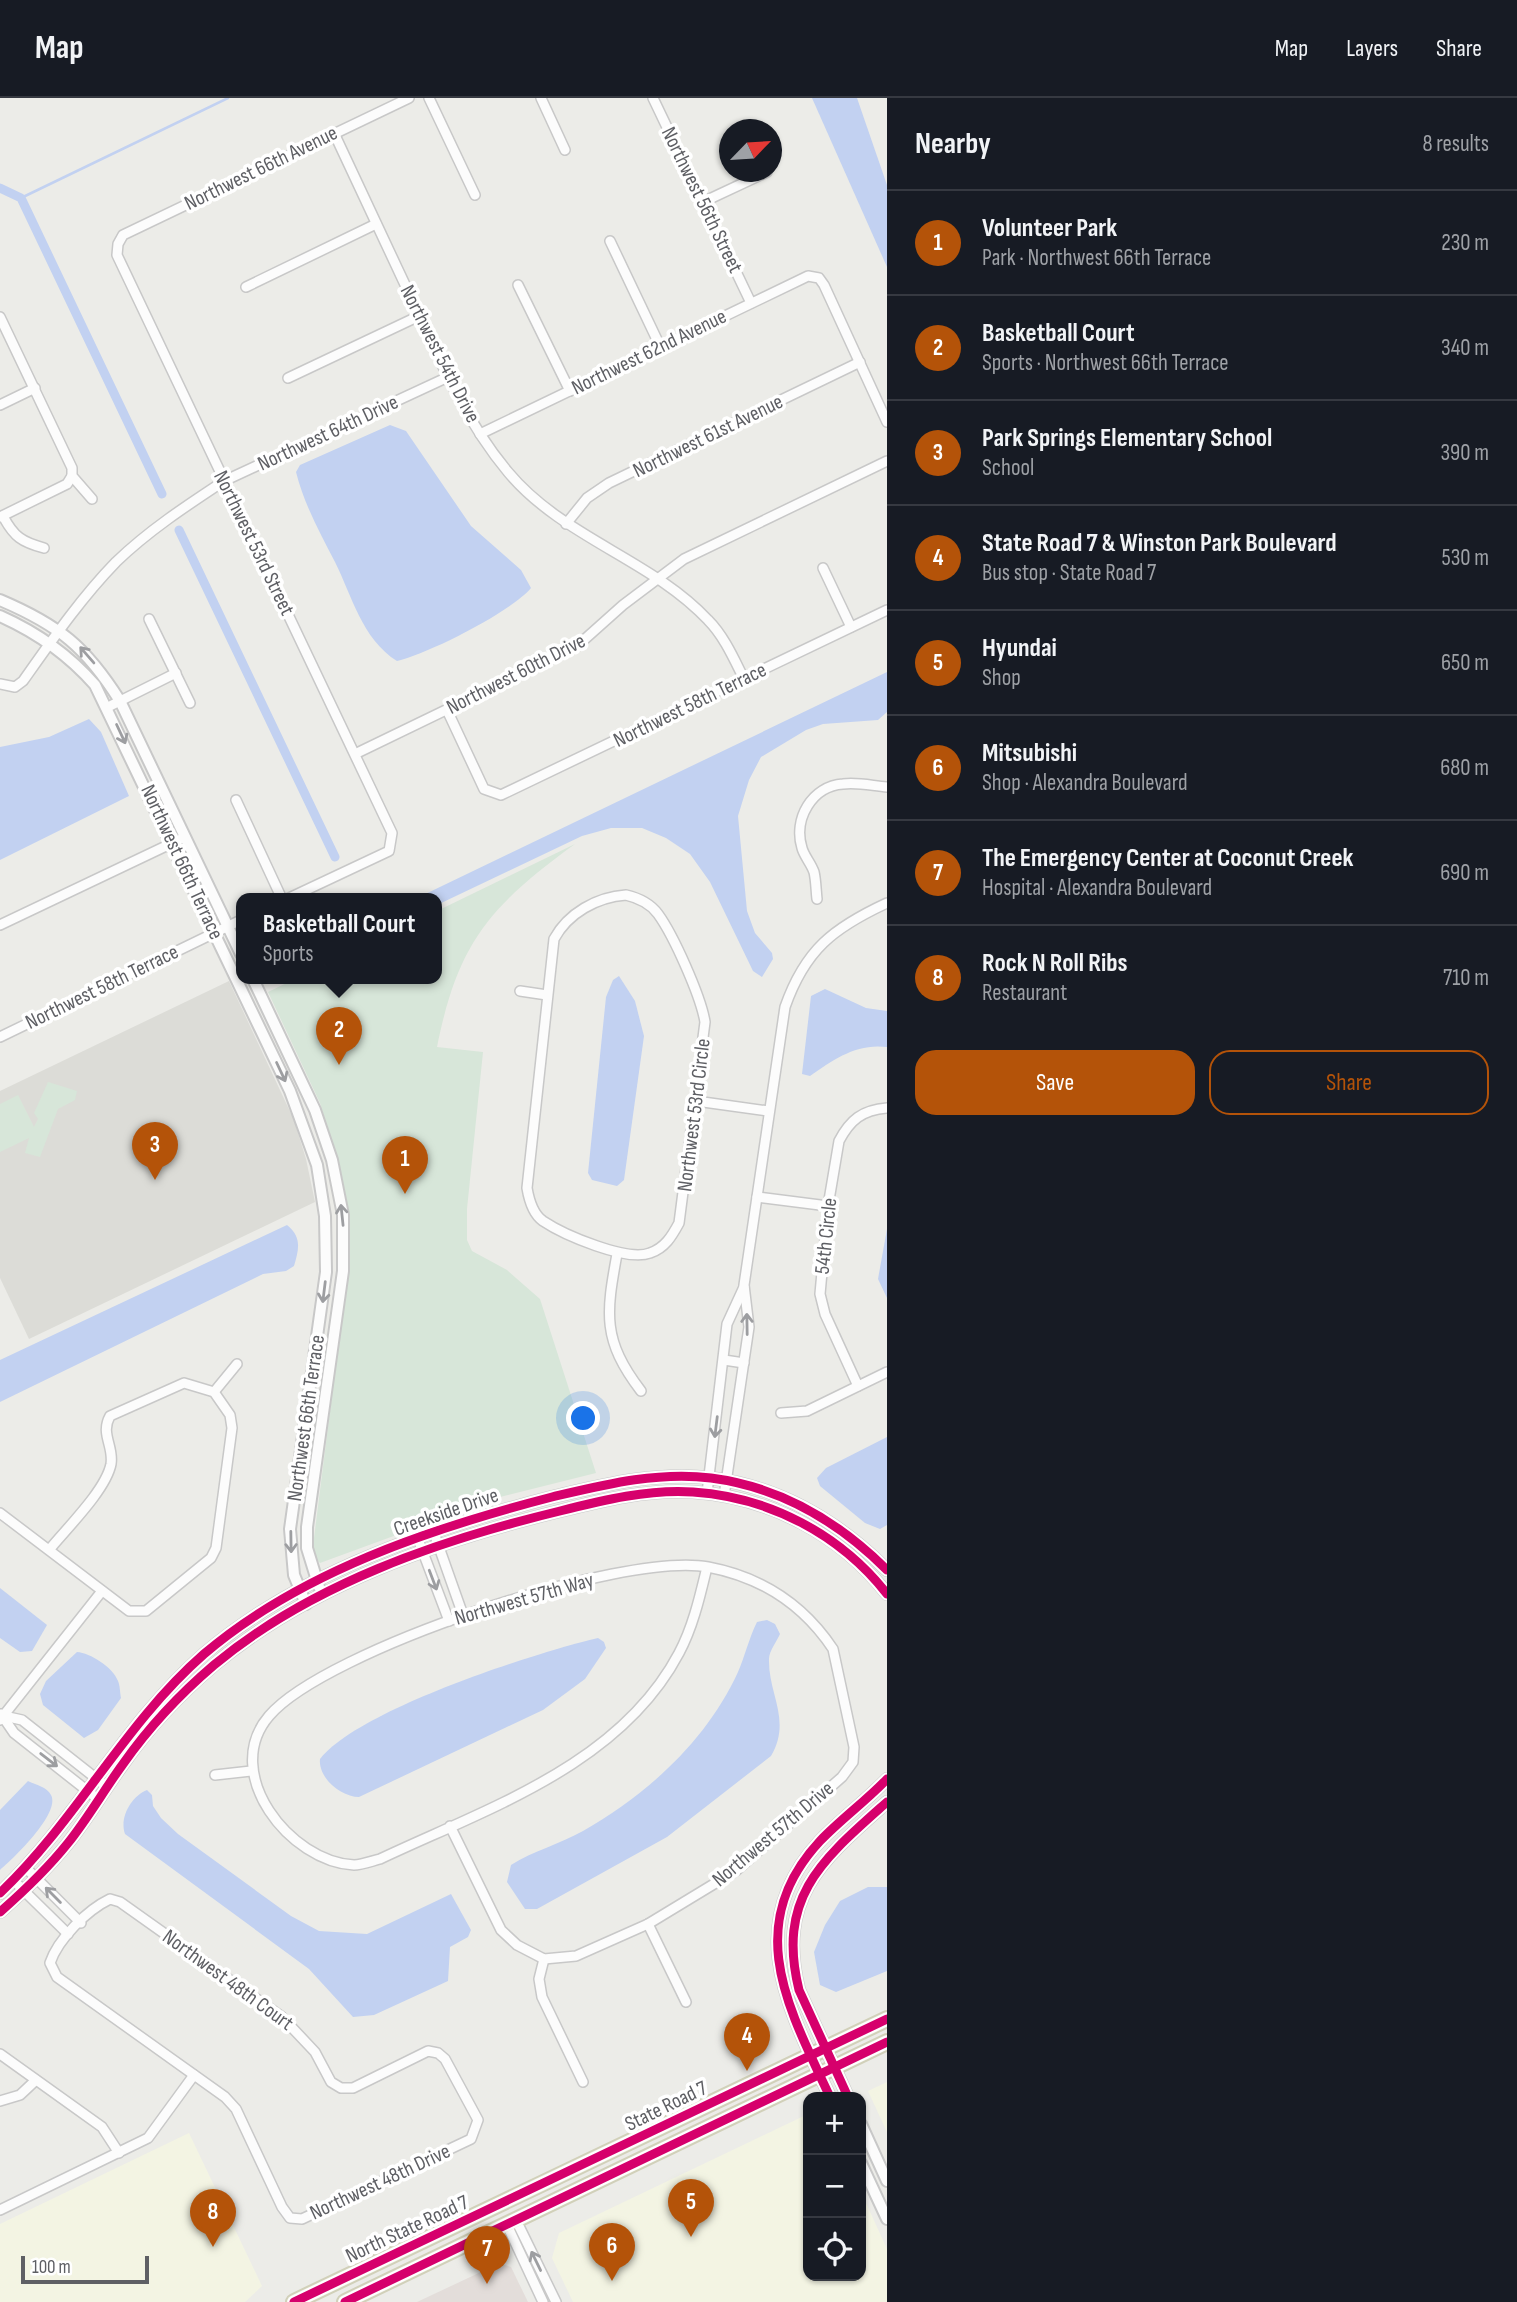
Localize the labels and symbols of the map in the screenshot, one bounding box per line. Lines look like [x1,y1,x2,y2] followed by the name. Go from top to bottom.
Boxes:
[719,119,782,182] north arrow
[180,120,342,216] street label: Northwest 66th Avenue
[656,123,748,277] street label: Northwest 56th Street
[395,281,485,427] street label: Northwest 54th Drive
[568,304,730,400] street label: Northwest 62nd Avenue
[254,389,402,477] street label: Northwest 64th Drive
[629,389,787,483] street label: Northwest 61st Avenue
[208,467,300,619] street label: Northwest 53rd Street
[442,628,590,720] street label: Northwest 60th Drive
[79,646,95,664] one-way arrow
[609,657,771,753] street label: Northwest 58th Terrace
[114,723,128,744] one-way arrow
[135,781,229,943] street label: Northwest 66th Terrace
[21,939,183,1035] street label: Northwest 58th Terrace
[316,1007,362,1065] pin: 2
[672,1037,716,1193] street label: Northwest 53rd Circle
[275,1061,288,1082] one-way arrow
[132,1122,178,1180] pin: 3
[382,1136,428,1194] pin: 1
[810,1197,842,1275] street label: 54th Circle
[335,1204,348,1226] one-way arrow
[317,1280,330,1303] one-way arrow
[741,1313,754,1336] one-way arrow
[282,1333,330,1503] street label: Northwest 66th Terrace
[566,1401,600,1435] your location
[710,1415,723,1438] one-way arrow
[390,1482,502,1542] street label: Creekside Drive
[284,1530,297,1553] one-way arrow
[452,1567,596,1631] street label: Northwest 57th Way
[428,1568,441,1590] one-way arrow
[39,1753,57,1768] one-way arrow
[707,1776,839,1892] street label: Northwest 57th Drive
[45,1887,62,1904] one-way arrow
[158,1924,298,2036] street label: Northwest 48th Court
[724,2013,770,2071] pin: 4
[621,2075,712,2137] street label: State Road 7
[306,2139,454,2225] street label: Northwest 48th Drive
[668,2179,714,2237] pin: 5
[190,2189,236,2247] pin: 8
[342,2189,473,2268] street label: North State Road 7
[589,2223,635,2281] pin: 6
[464,2226,510,2284] pin: 7
[529,2251,542,2272] one-way arrow
[21,2253,149,2285] scale bar

